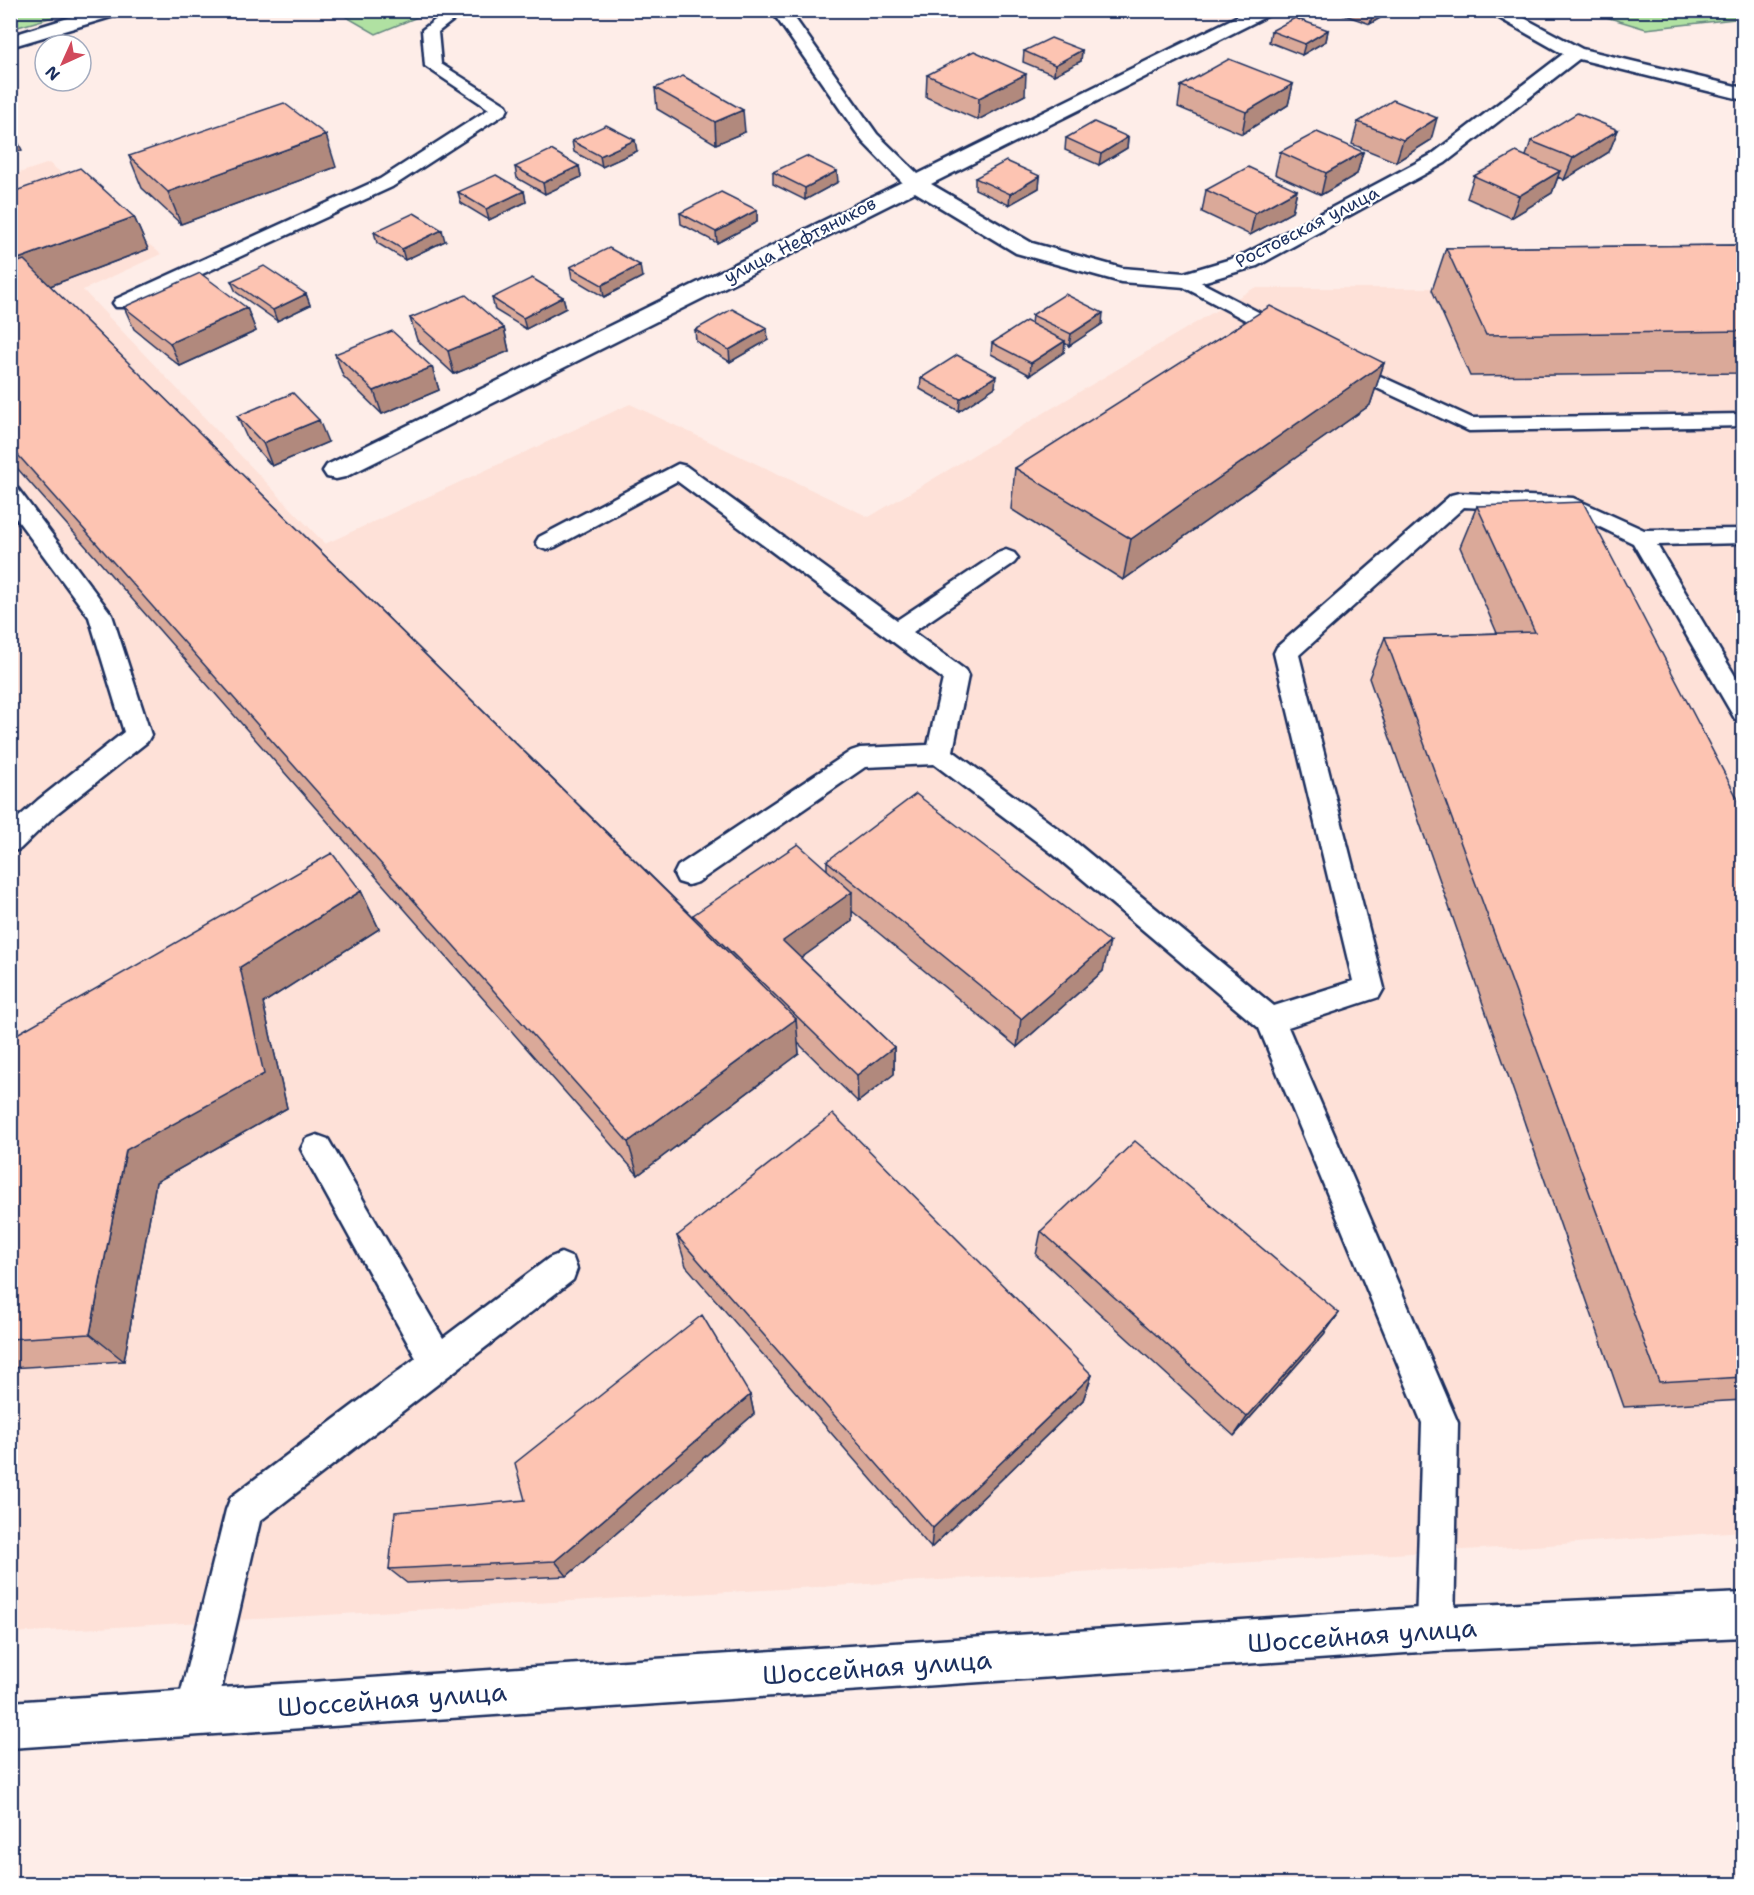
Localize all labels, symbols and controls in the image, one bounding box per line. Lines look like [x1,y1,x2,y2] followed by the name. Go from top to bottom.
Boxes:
[33,33,93,93] north arrow
[41,61,65,85] text: N
[1231,180,1383,274] street label: Ростовская улица
[720,191,880,289] street label: улица Нефтяников
[1246,1610,1478,1660] street label: Шоссейная улица
[761,1642,993,1692] street label: Шоссейная улица
[276,1674,508,1724] street label: Шоссейная улица

